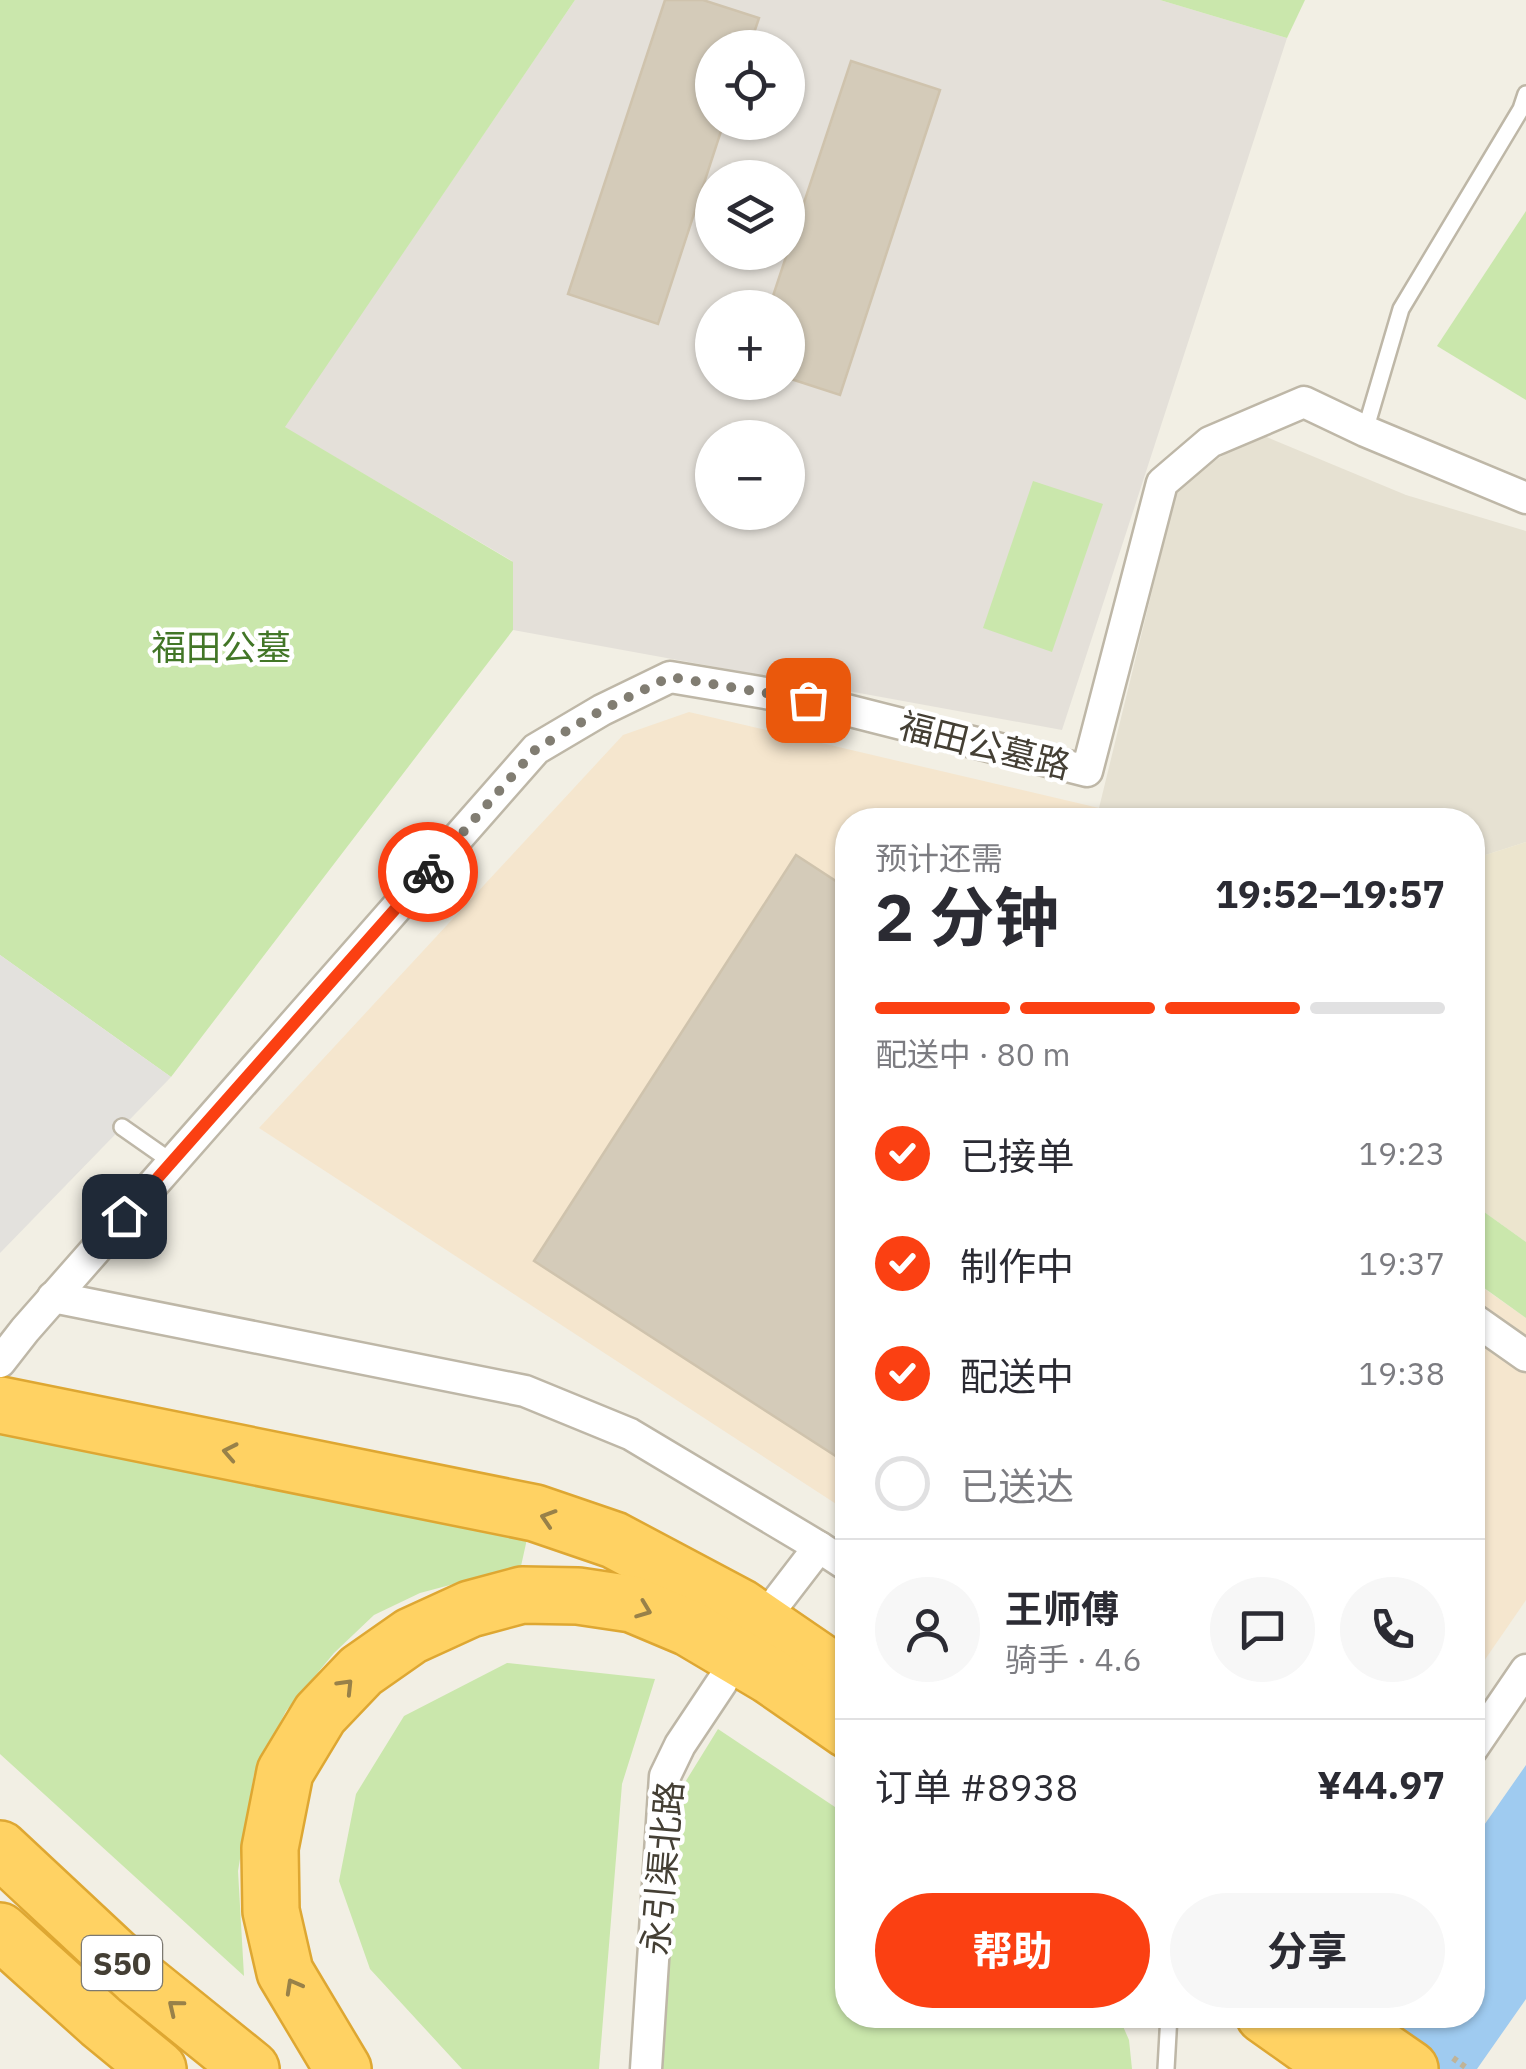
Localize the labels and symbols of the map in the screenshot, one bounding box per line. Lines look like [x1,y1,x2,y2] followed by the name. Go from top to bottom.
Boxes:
[151,624,291,670] park label: 福田公墓
[766,658,851,743] pin
[895,702,1075,788] street label: 福田公墓路
[378,822,478,922] courier
[82,1174,167,1259] pin
[222,1442,239,1463] one-way arrow
[541,1510,558,1530] one-way arrow
[634,1598,652,1618] one-way arrow
[335,1680,353,1698] one-way arrow
[631,1779,693,1957] street label: 永引渠北路
[82,1936,162,1990] road number: S50
[286,1978,306,1996] one-way arrow
[169,2001,187,2019] one-way arrow

